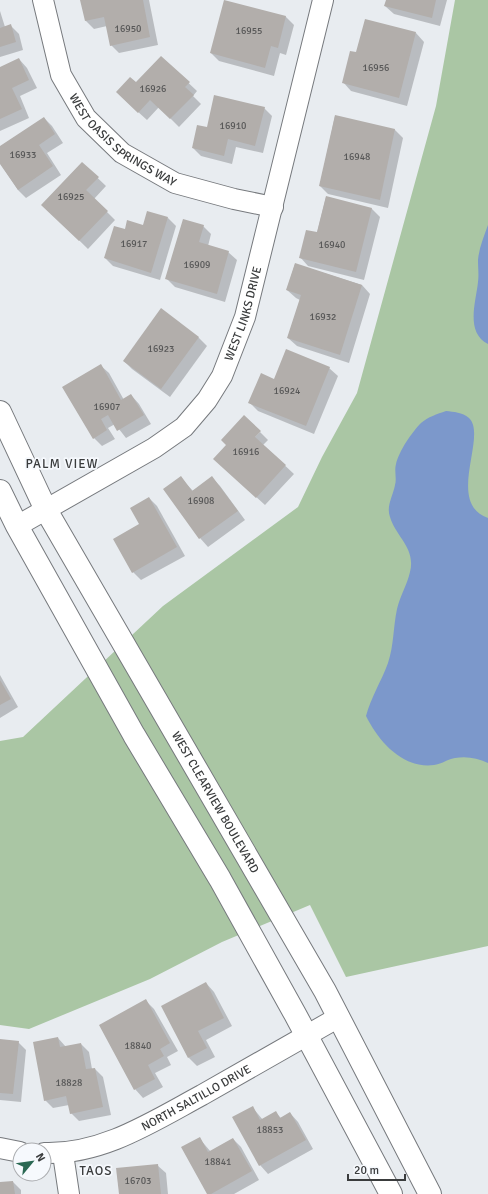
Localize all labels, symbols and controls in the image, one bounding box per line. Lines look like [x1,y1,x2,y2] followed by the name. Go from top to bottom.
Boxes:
[114,23,142,35] house number: 16950
[235,25,263,37] house number: 16955
[362,62,390,74] house number: 16956
[139,83,167,95] house number: 16926
[66,91,179,190] street label: WEST OASIS SPRINGS WAY
[219,120,247,132] house number: 16910
[9,149,37,161] house number: 16933
[343,151,371,163] house number: 16948
[57,191,85,203] house number: 16925
[120,238,148,250] house number: 16917
[318,239,346,251] house number: 16940
[183,259,211,271] house number: 16909
[221,265,265,363] street label: WEST LINKS DRIVE
[309,311,337,323] house number: 16932
[147,343,175,355] house number: 16923
[273,385,301,397] house number: 16924
[93,401,121,413] house number: 16907
[232,446,260,458] house number: 16916
[25,456,99,472] district label: PALM VIEW
[187,495,215,507] house number: 16908
[169,729,263,876] street label: WEST CLEARVIEW BOULEVARD
[124,1040,152,1052] house number: 18840
[139,1061,254,1134] street label: NORTH SALTILLO DRIVE
[55,1077,83,1089] house number: 18828
[256,1124,284,1136] house number: 18853
[12,1142,52,1182] north arrow
[33,1151,48,1164] text: N
[204,1156,232,1168] house number: 18841
[348,1156,405,1182] scale bar
[79,1163,113,1179] district label: TAOS
[354,1163,379,1178] text: 20 m
[124,1175,152,1187] house number: 16703

